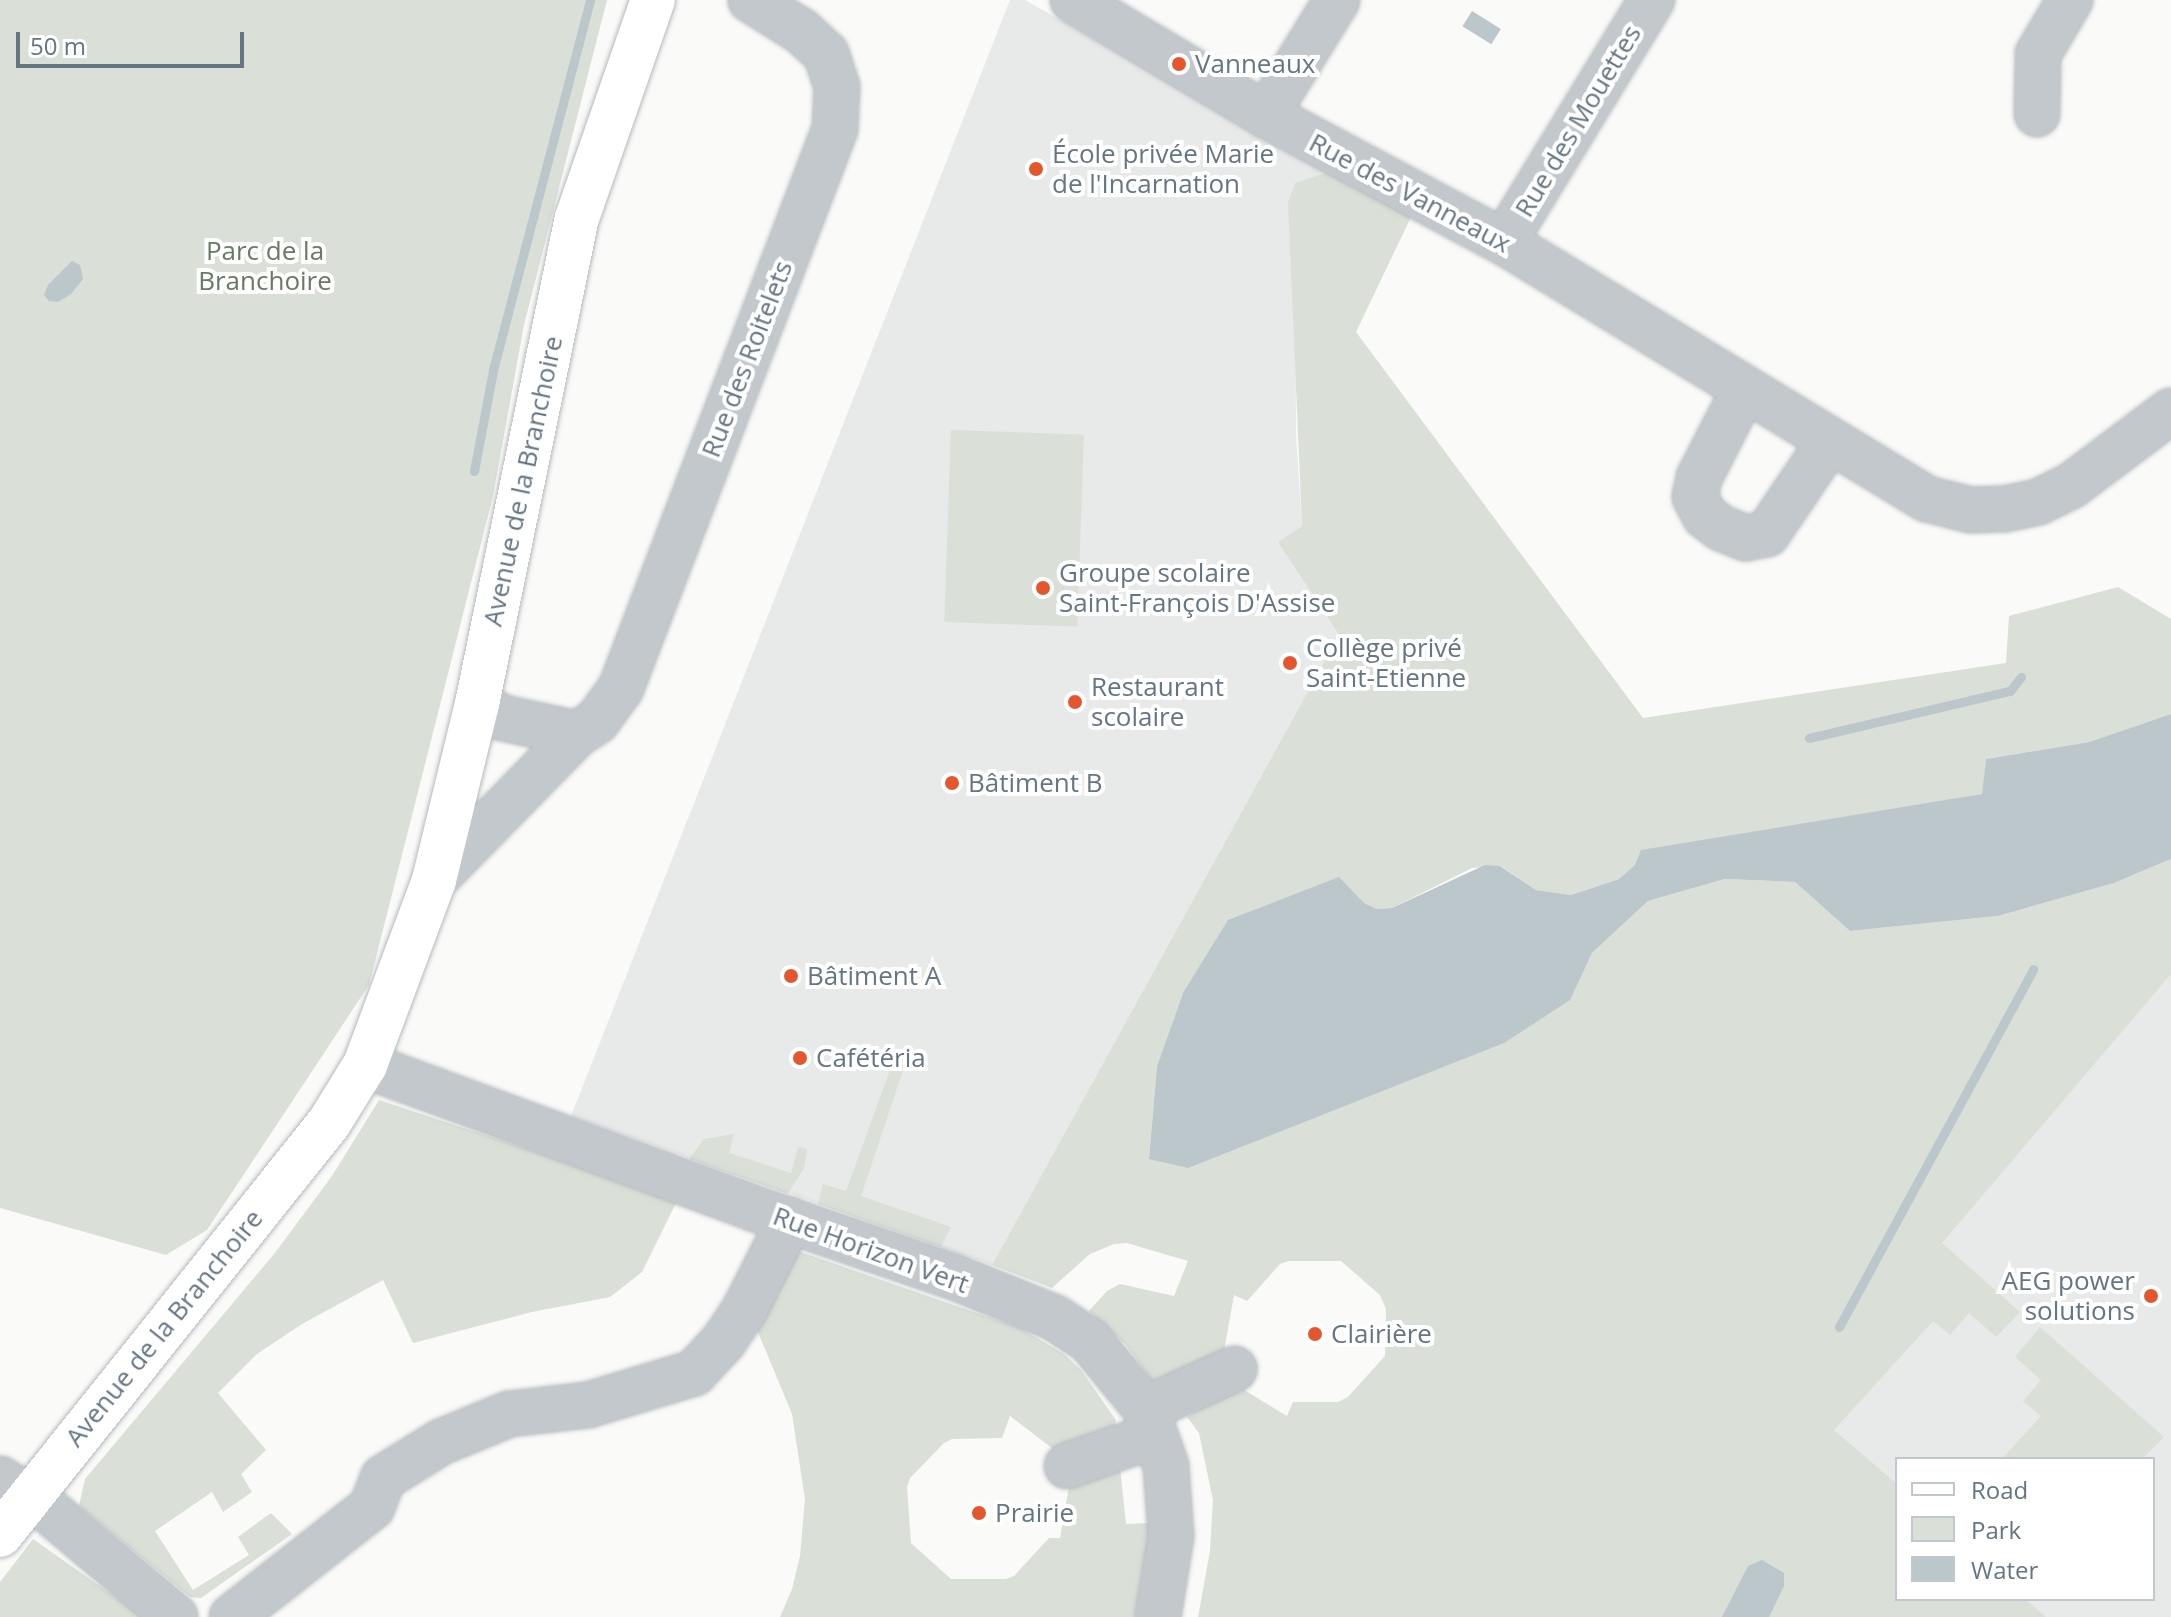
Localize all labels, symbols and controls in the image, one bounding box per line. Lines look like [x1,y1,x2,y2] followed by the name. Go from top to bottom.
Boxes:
[20,16,248,66] scale bar
[1508,19,1648,223] street label: Rue des Mouettes
[30,29,86,62] text: 50 m
[1195,48,1315,80] place label: Vanneaux
[1170,55,1188,73] marker: Vanneaux
[1304,127,1516,259] street label: Rue des Vanneaux
[1052,138,1274,200] place label: École privée Marie de l'Incarnation
[1027,160,1045,178] marker: École privée Marie de l'Incarnation
[198,235,332,296] park label: Parc de la Branchoire
[695,256,799,462] street label: Rue des Roitelets
[477,333,569,629] street label: Avenue de la Branchoire
[1059,557,1335,618] place label: Groupe scolaire Saint-François D'Assise
[1034,579,1052,597] marker: Groupe scolaire Saint-François D'Assise
[1306,632,1466,694] place label: Collège privé Saint-Etienne
[1281,654,1299,672] marker: Collège privé Saint-Etienne
[1091,671,1224,732] place label: Restaurant scolaire
[1066,693,1084,711] marker: Restaurant scolaire
[968,767,1103,799] place label: Bâtiment B
[943,774,961,792] marker: Bâtiment B
[807,960,941,992] place label: Bâtiment A
[782,967,800,985] marker: Bâtiment A
[816,1042,926,1074] place label: Cafétéria
[791,1049,809,1067] marker: Cafétéria
[769,1200,973,1300] street label: Rue Horizon Vert
[59,1203,269,1453] street label: Avenue de la Branchoire
[2002,1265,2135,1326] place label: AEG power solutions
[2142,1287,2160,1305] marker: AEG power solutions
[1331,1318,1432,1350] place label: Clairière
[1306,1325,1324,1343] marker: Clairière
[1895,1457,2155,1601] legend
[1971,1473,2028,1506] text: Road
[995,1497,1074,1529] place label: Prairie
[970,1504,988,1522] marker: Prairie
[1971,1513,2021,1546] text: Park
[1971,1553,2038,1586] text: Water

